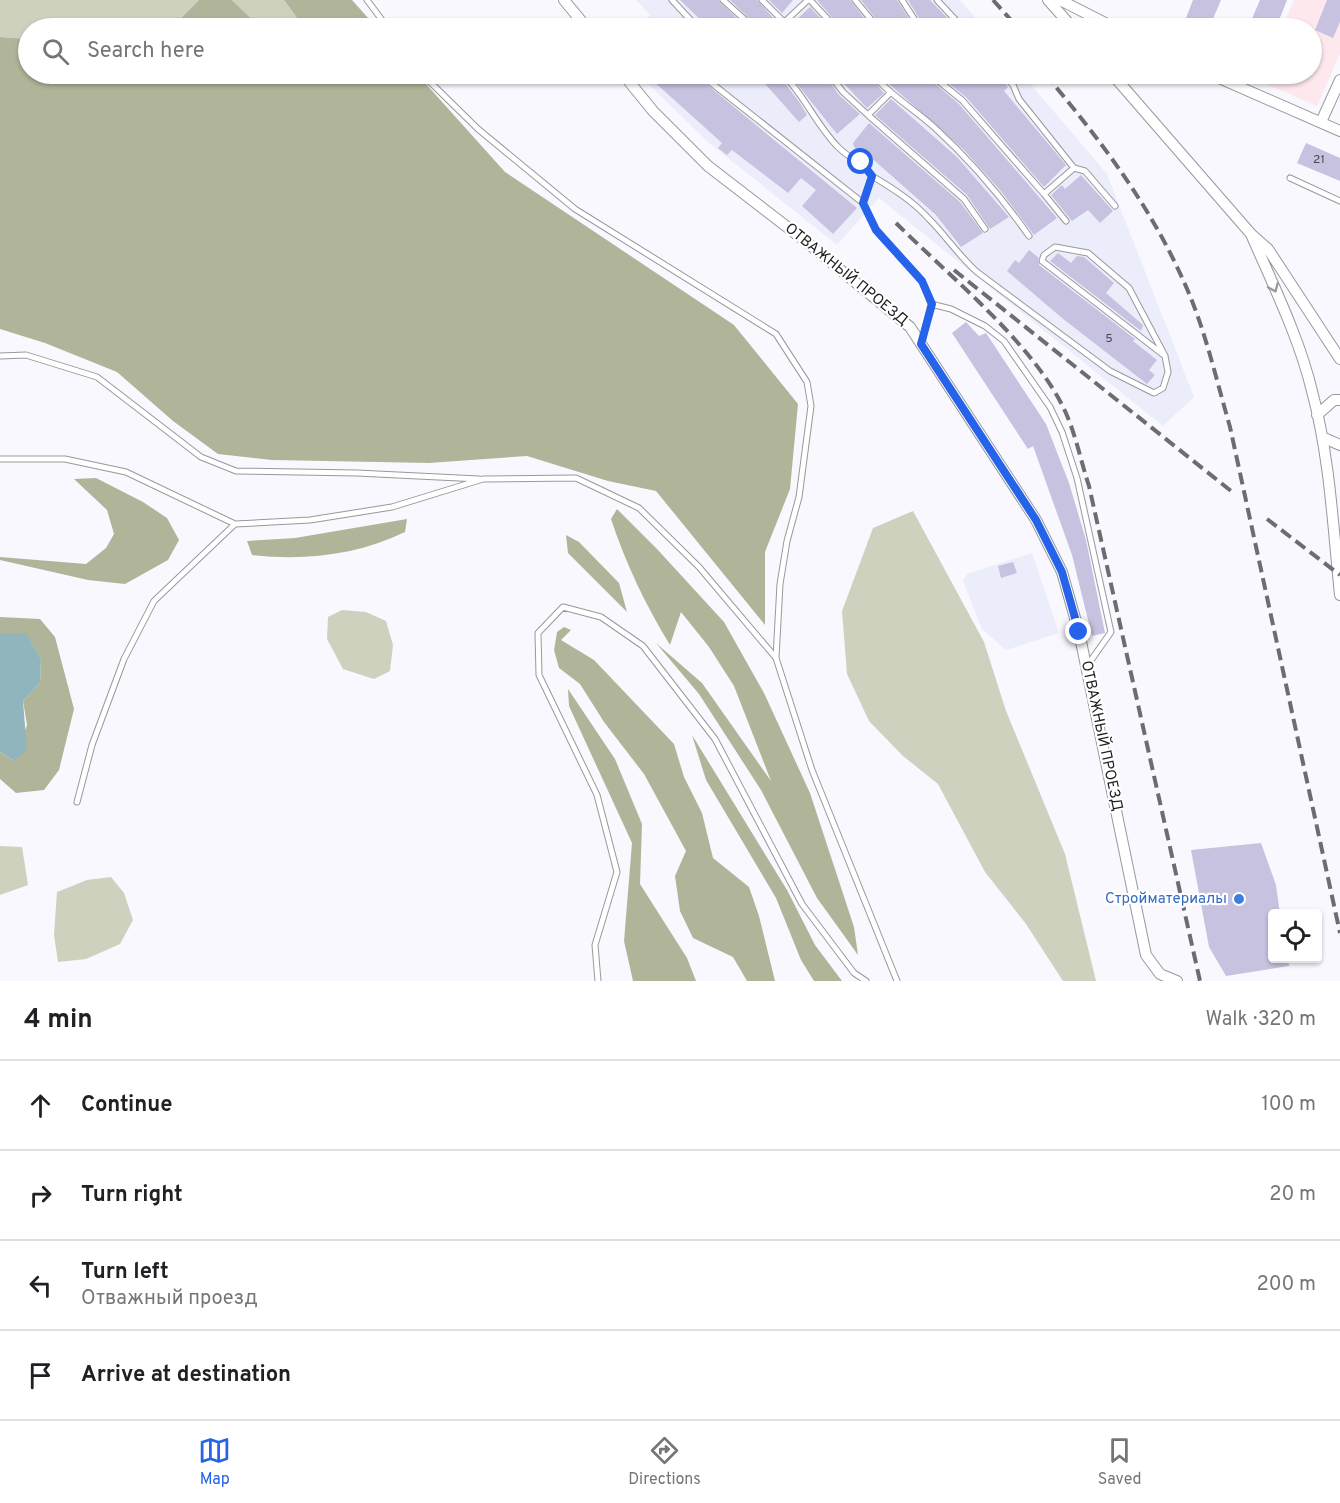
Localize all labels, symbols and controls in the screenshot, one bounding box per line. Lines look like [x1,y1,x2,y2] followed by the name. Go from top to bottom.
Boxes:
[18,18,1322,84] search box
[39,35,72,68] icon: search
[87,38,205,65] text: Search here
[847,148,873,174] route start
[1313,152,1325,168] house number: 21
[780,218,913,331] street label: ОТВАЖНЫЙ ПРОЕЗД
[1267,281,1279,292] one-way arrow
[1105,331,1113,347] house number: 5
[1065,618,1091,644] route end
[1076,659,1128,813] street label: ОТВАЖНЫЙ ПРОЕЗД
[1105,890,1227,909] place label: Стройматериалы
[1232,892,1246,906] marker: Стройматериалы
[1268,909,1322,963] map controls
[1268,909,1322,963] button: locate
[24,1004,93,1037] text: 4 min
[1206,1007,1316,1033] text: Walk · 320 m
[24,1089,57,1122] icon: ahead
[81,1092,172,1119] text: Continue
[1261,1092,1316,1118] text: 100 m
[24,1179,57,1212] icon: right
[81,1182,183,1209] text: Turn right
[1269,1182,1316,1208] text: 20 m
[81,1259,169,1286] text: Turn left
[24,1269,57,1302] icon: left
[1257,1272,1316,1298] text: 200 m
[81,1286,258,1312] text: Отважный проезд
[24,1359,57,1392] icon: arrive
[81,1362,291,1389] text: Arrive at destination
[198,1434,231,1490] tab: Map
[628,1434,701,1490] tab: Directions
[1098,1434,1142,1490] tab: Saved

